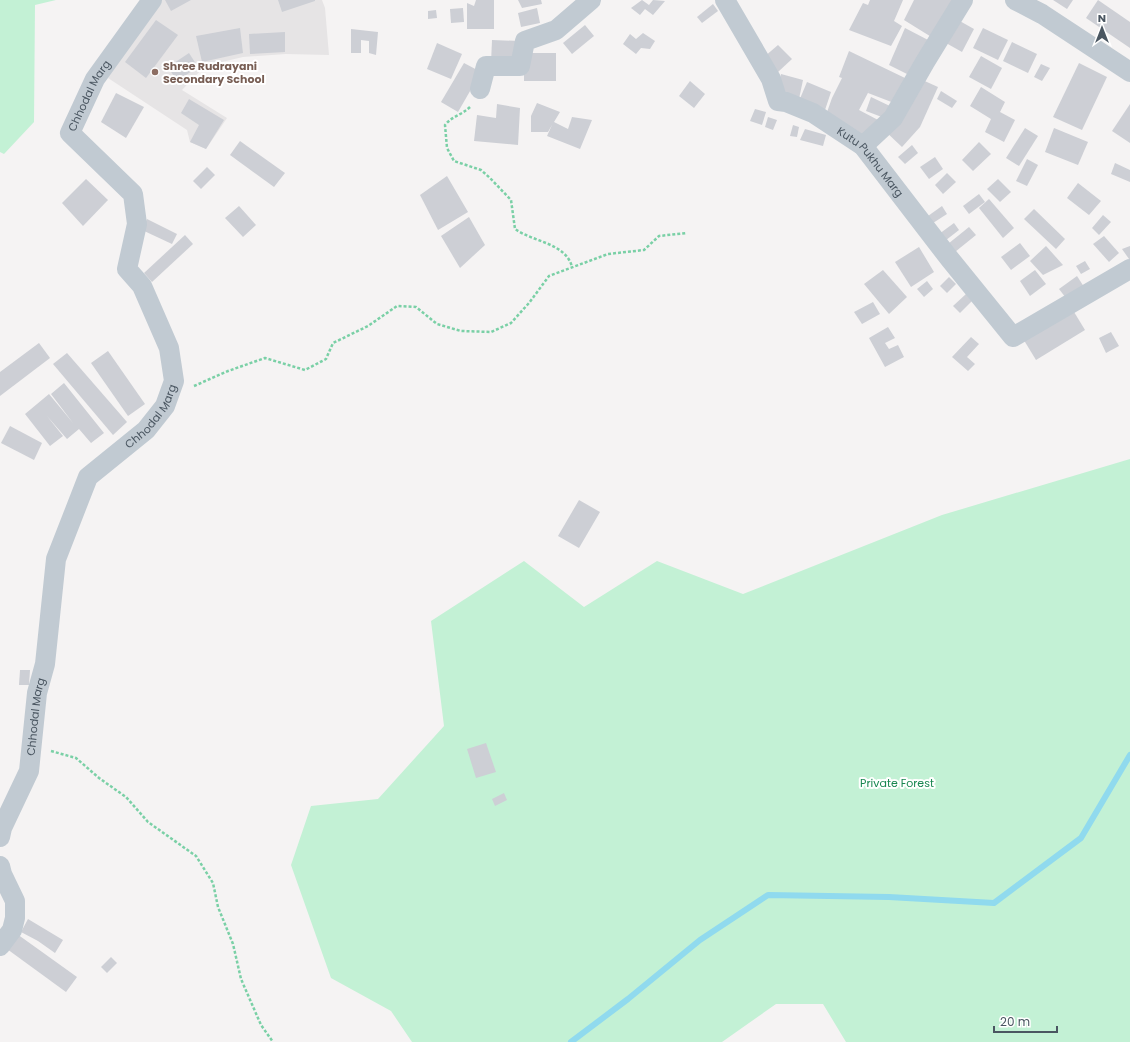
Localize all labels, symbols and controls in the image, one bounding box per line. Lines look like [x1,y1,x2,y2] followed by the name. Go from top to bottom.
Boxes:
[1082,8,1122,48] north arrow
[1098,10,1106,26] text: N
[64,57,114,134] street label: Chhodal Marg
[163,58,265,87] place label: Shree Rudrayani Secondary School
[150,67,160,77] marker: Shree Rudrayani Secondary School
[834,123,907,200] street label: Kutu Pukhu Marg
[121,382,180,452] street label: Chhodal Marg
[23,676,49,757] street label: Chhodal Marg
[860,775,934,791] park label: Private Forest
[994,1008,1057,1034] scale bar
[1000,1013,1030,1030] text: 20 m

